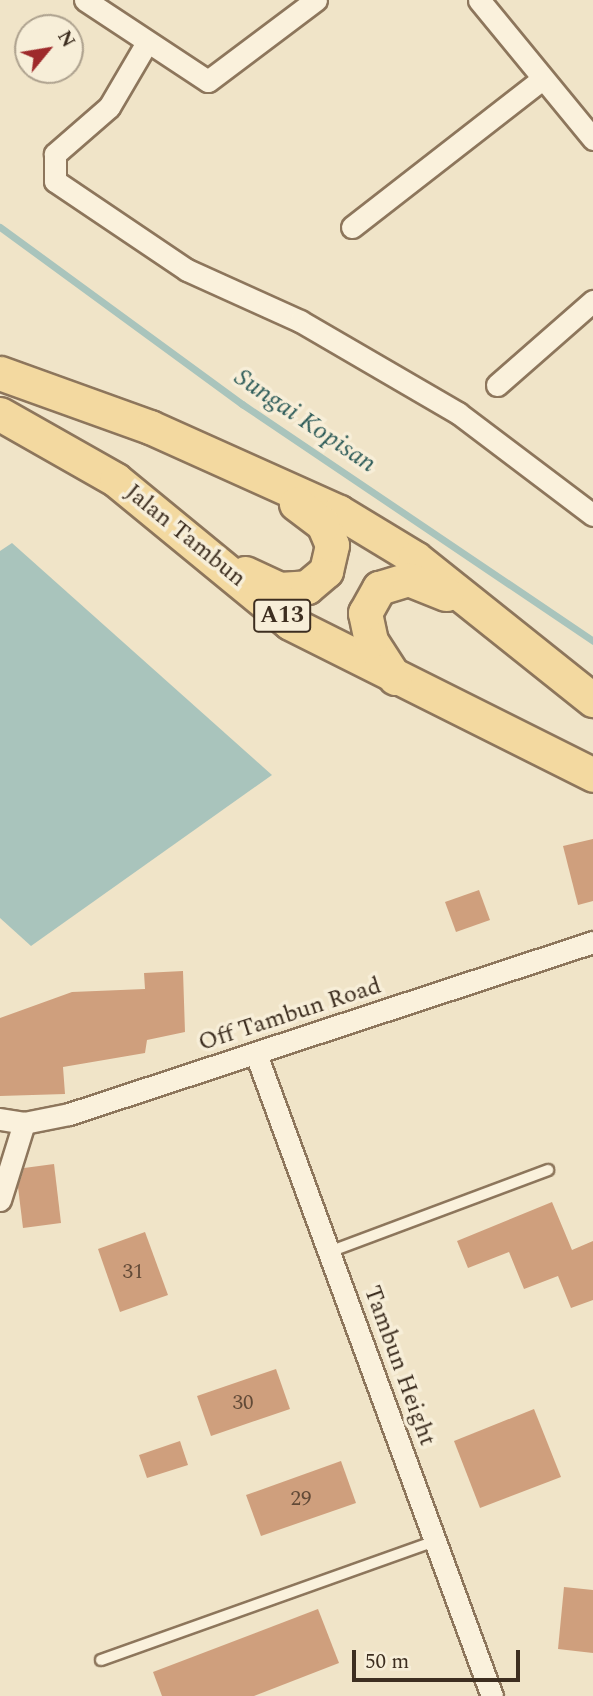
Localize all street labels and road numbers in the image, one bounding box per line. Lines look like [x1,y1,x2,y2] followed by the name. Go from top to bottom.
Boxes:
[119,478,251,594] street label: Jalan Tambun
[252,596,312,636] road number: A13
[195,972,385,1058] street label: Off Tambun Road
[357,1282,441,1450] street label: Tambun Height

